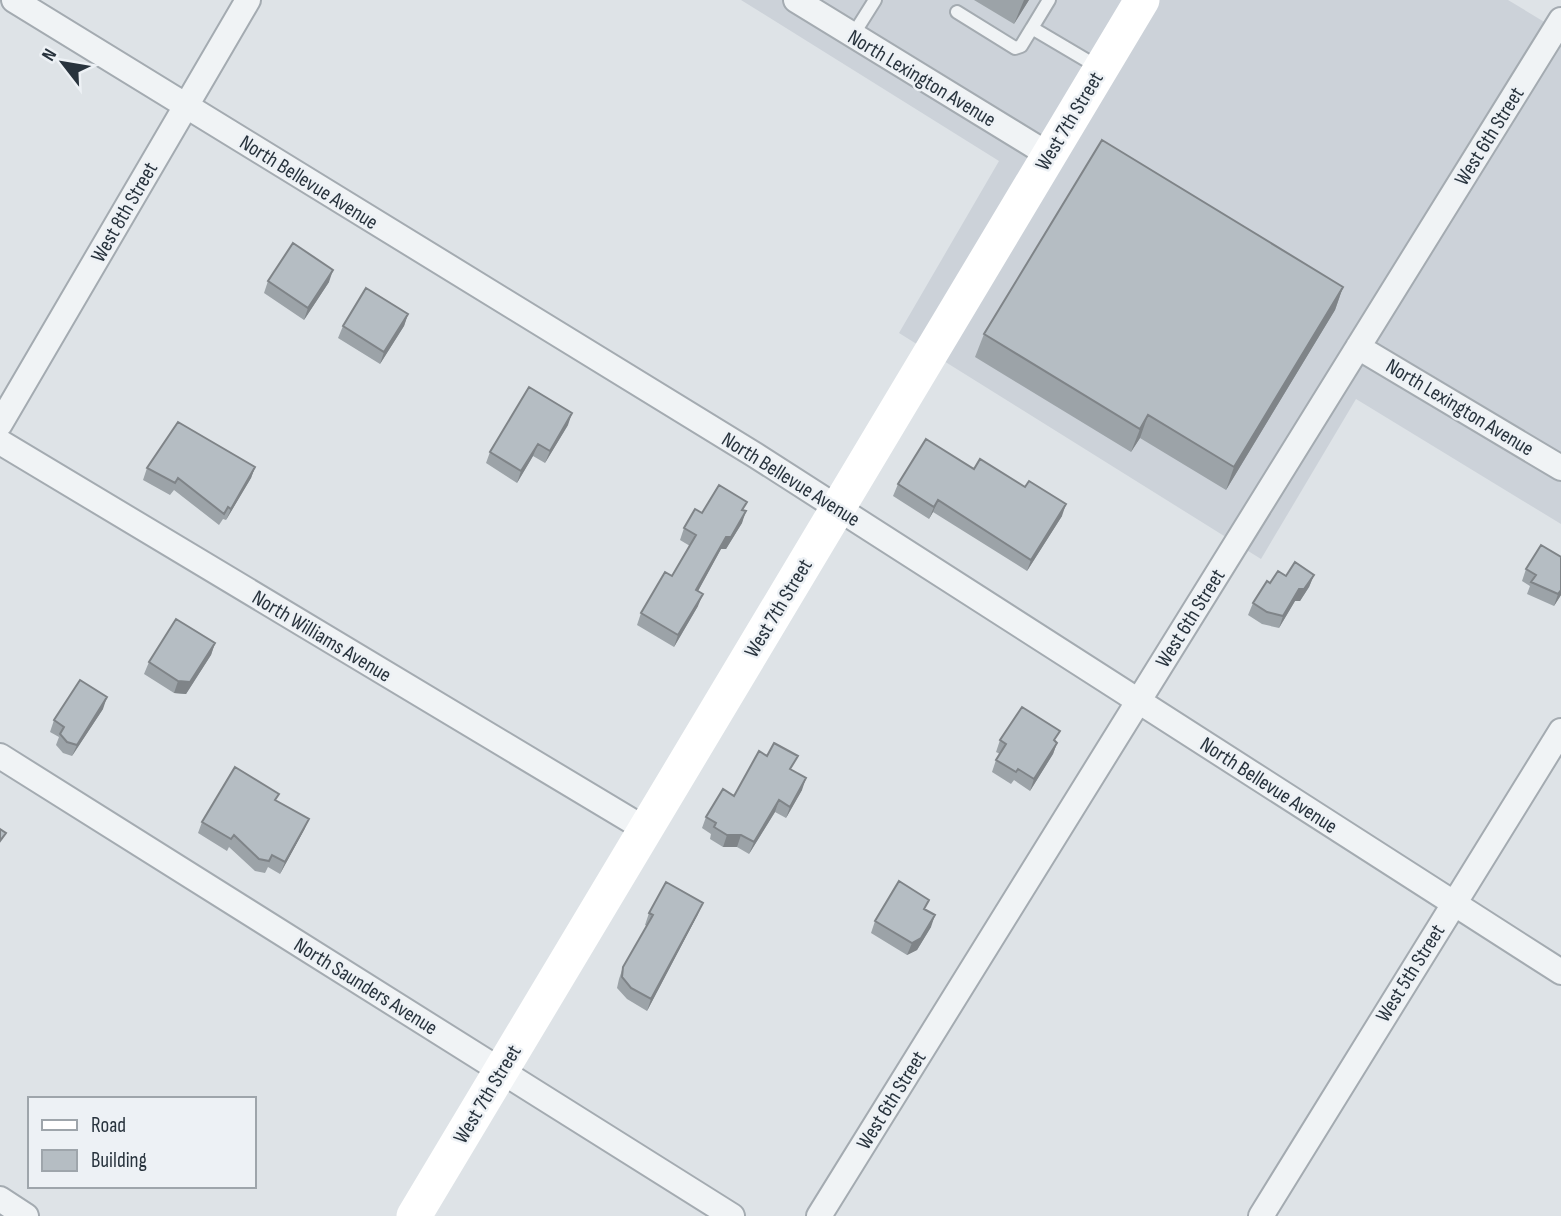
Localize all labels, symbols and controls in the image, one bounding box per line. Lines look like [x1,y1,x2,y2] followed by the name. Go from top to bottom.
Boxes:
[843,24,1000,132] street label: North Lexington Avenue
[28,28,98,98] north arrow
[37,45,62,65] text: N
[1030,67,1109,175] street label: West 7th Street
[1449,82,1530,190] street label: West 6th Street
[235,130,383,235] street label: North Bellevue Avenue
[86,158,163,267] street label: West 8th Street
[1381,353,1538,461] street label: North Lexington Avenue
[717,427,865,532] street label: North Bellevue Avenue
[739,554,818,662] street label: West 7th Street
[1150,564,1231,672] street label: West 6th Street
[248,585,396,688] street label: North Williams Avenue
[1196,732,1342,839] street label: North Bellevue Avenue
[1371,920,1450,1027] street label: West 5th Street
[289,932,442,1041] street label: North Saunders Avenue
[448,1040,527,1148] street label: West 7th Street
[851,1046,932,1154] street label: West 6th Street
[28,1097,256,1188] legend
[91,1113,126,1138] text: Road
[91,1148,147,1173] text: Building

